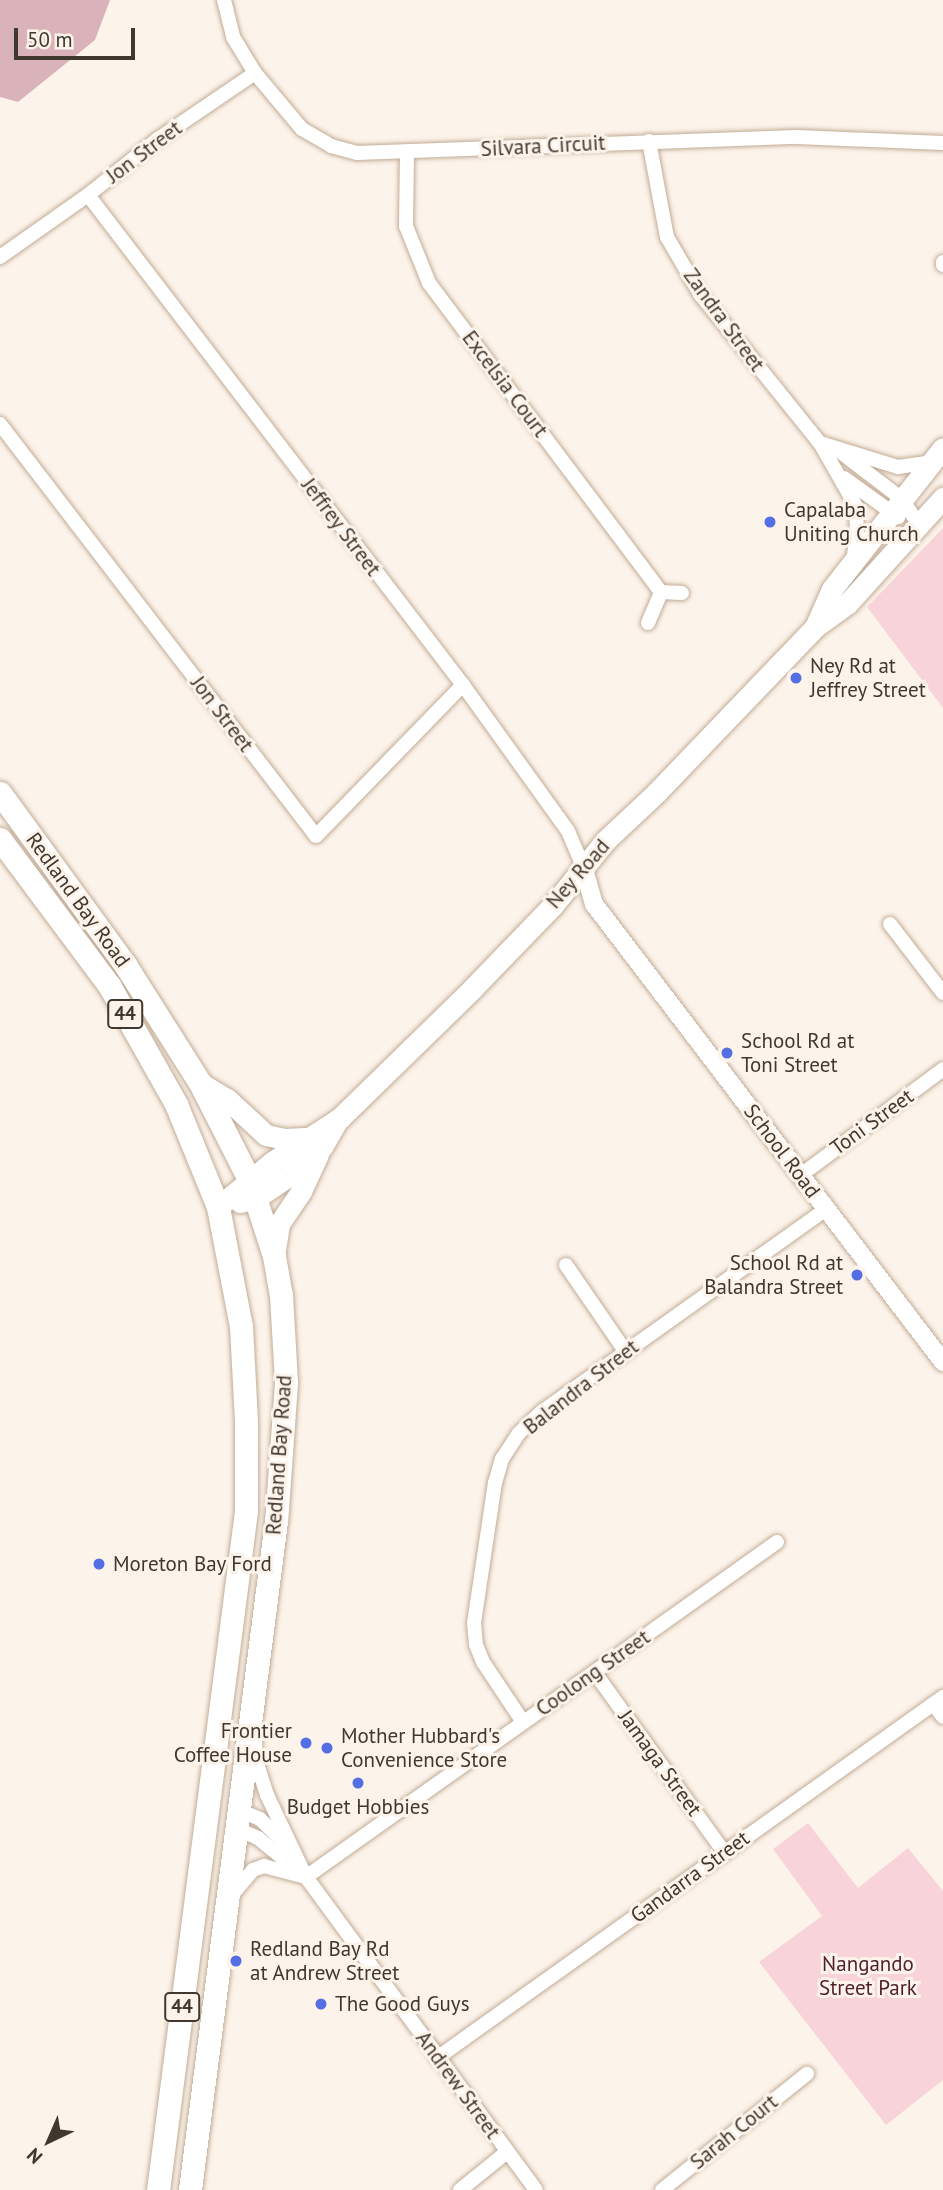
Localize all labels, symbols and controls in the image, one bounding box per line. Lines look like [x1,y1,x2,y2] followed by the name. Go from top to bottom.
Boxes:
[18,14,138,58] scale bar
[27,26,73,53] text: 50 m
[101,115,187,189] street label: Jon Street
[480,130,606,162] street label: Silvara Circuit
[678,264,770,376] street label: Zandra Street
[457,326,553,442] street label: Excelsia Court
[296,473,386,581] street label: Jeffrey Street
[784,497,919,547] place label: Capalaba Uniting Church
[762,514,778,530] marker: Capalaba Uniting Church
[810,653,927,703] place label: Ney Rd at Jeffrey Street
[788,670,804,686] marker: Ney Rd at Jeffrey Street
[185,671,259,757] street label: Jon Street
[21,827,135,973] street label: Redland Bay Road
[541,834,615,914] street label: Ney Road
[106,998,144,1030] road number: 44
[741,1028,854,1078] place label: School Rd at Toni Street
[719,1045,735,1061] marker: School Rd at Toni Street
[826,1083,918,1161] street label: Toni Street
[739,1099,825,1203] street label: School Road
[704,1250,843,1300] place label: School Rd at Balandra Street
[849,1267,865,1283] marker: School Rd at Balandra Street
[519,1334,643,1440] street label: Balandra Street
[261,1374,297,1536] street label: Redland Bay Road
[113,1551,273,1577] place label: Moreton Bay Ford
[91,1556,107,1572] marker: Moreton Bay Ford
[531,1624,655,1722] street label: Coolong Street
[613,1705,707,1821] street label: Jamaga Street
[174,1718,292,1768] place label: Frontier Coffee House
[341,1723,507,1773] place label: Mother Hubbard's Convenience Store
[298,1735,314,1751] marker: Frontier Coffee House
[319,1740,335,1756] marker: Mother Hubbard's Convenience Store
[350,1775,366,1791] marker: Budget Hobbies
[287,1794,429,1820] place label: Budget Hobbies
[626,1826,754,1928] street label: Gandarra Street
[250,1936,400,1986] place label: Redland Bay Rd at Andrew Street
[819,1951,917,2001] park label: Nangando Street Park
[228,1953,244,1969] marker: Redland Bay Rd at Andrew Street
[335,1991,469,2017] place label: The Good Guys
[163,1992,201,2022] road number: 44
[313,1996,329,2012] marker: The Good Guys
[410,2026,506,2144] street label: Andrew Street
[685,2089,783,2175] street label: Sarah Court
[14,2106,84,2176] north arrow
[22,2143,47,2169] text: N

